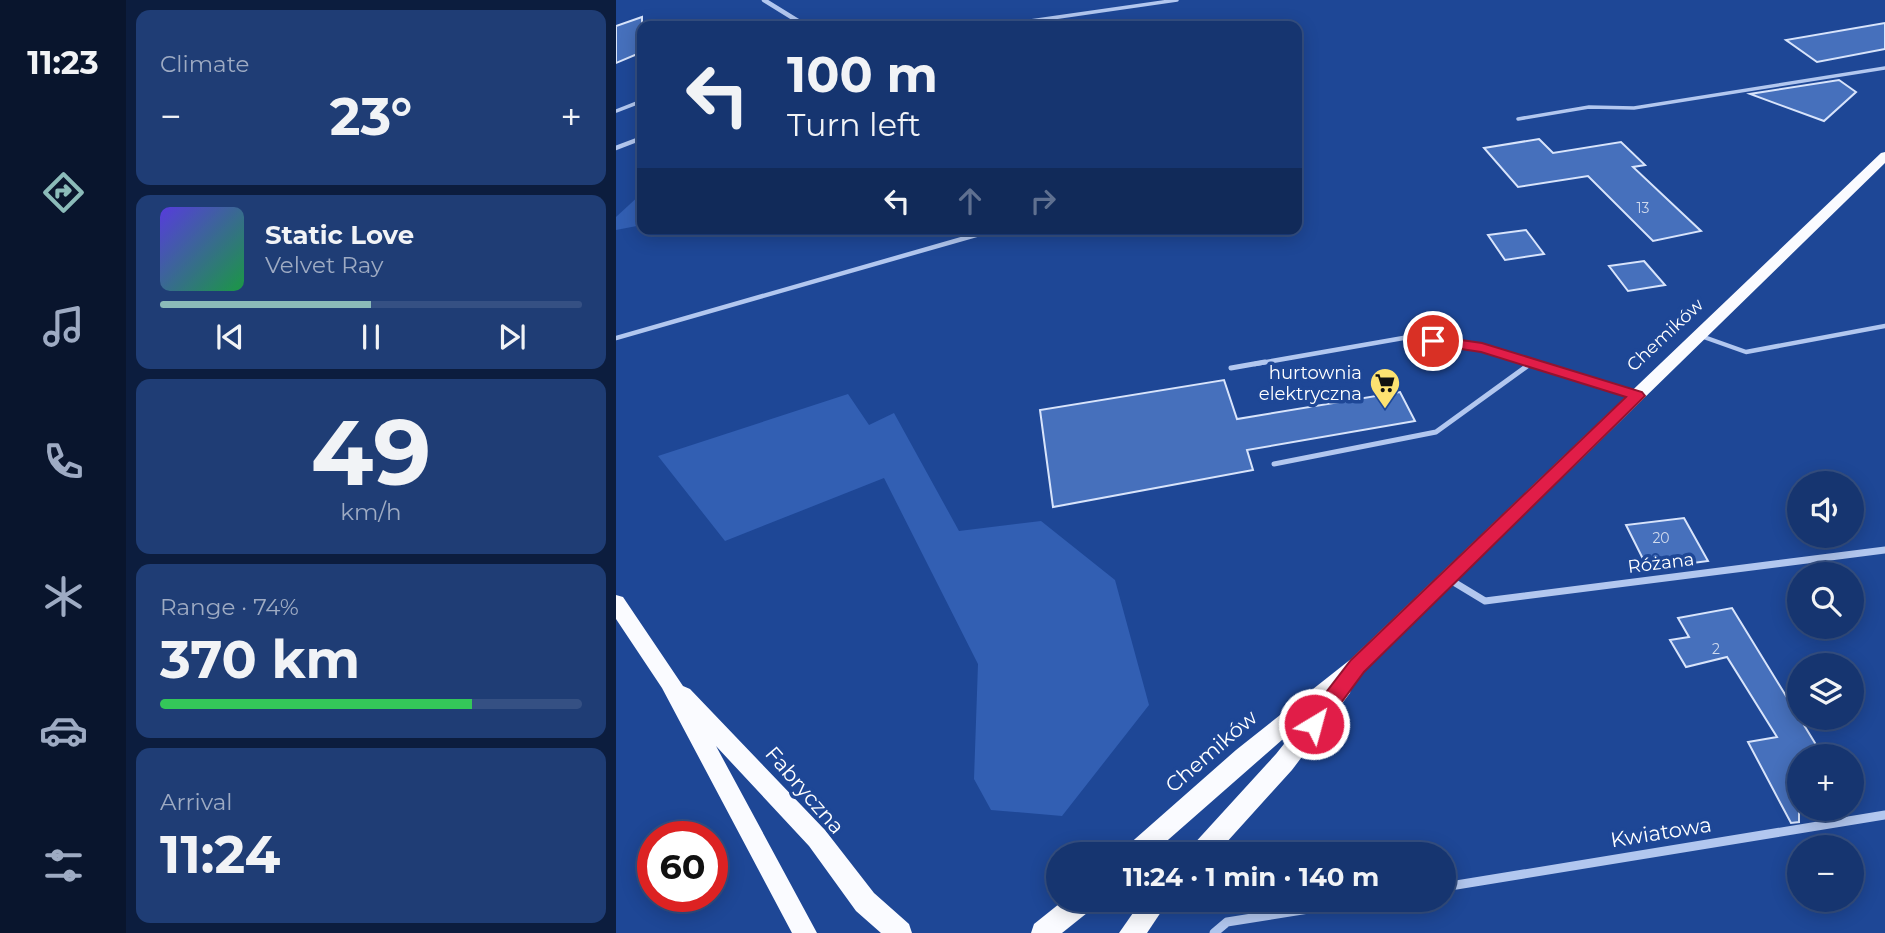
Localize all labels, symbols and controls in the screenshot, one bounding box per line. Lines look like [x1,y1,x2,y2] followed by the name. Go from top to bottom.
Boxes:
[27,43,99,82] text: 11:23
[787,45,938,104] text: 100 m
[672,49,763,140] icon: left
[160,50,249,78] text: Climate
[330,85,412,148] text: 23°
[160,93,182,140] text: −
[560,93,582,140] text: +
[787,105,921,144] text: Turn left
[39,168,88,217] icon: directions
[878,182,916,220] icon: left
[951,182,989,220] icon: ahead
[1024,182,1062,220] icon: right
[1637,199,1650,217] house number: 13
[265,219,414,251] text: Static Love
[265,251,383,279] text: Velvet Ray
[1622,294,1708,376] street label: Chemików
[39,302,88,351] icon: music
[1403,311,1463,371] pin
[211,318,249,356] icon: previous
[352,318,390,356] icon: pause
[493,318,531,356] icon: next
[1414,322,1452,360] icon: arrive
[1259,362,1362,405] place label: hurtownia elektryczna
[1368,366,1402,410] supermarket icon: hurtownia elektryczna
[311,397,431,508] text: 49
[39,437,88,486] icon: phone
[1787,471,1864,912] map controls
[1787,471,1864,548] button: sound
[340,498,402,526] text: km/h
[1652,529,1670,547] house number: 20
[1627,548,1695,578] street label: Różana
[1787,562,1864,639] button: search
[39,572,88,621] icon: climate
[160,593,299,621] text: Range · 74%
[160,628,360,691] text: 370 km
[1712,640,1720,658] house number: 2
[1787,653,1864,730] button: layers
[1277,687,1351,761] position arrow
[1160,704,1262,798] street label: Chemików
[39,706,88,755] icon: car
[760,741,850,839] street label: Fabryczna
[1787,744,1864,821] button: +
[160,788,233,816] text: Arrival
[1609,812,1713,852] street label: Kwiatowa
[637,821,728,912] speed limit sign: 60
[160,823,280,886] text: 11:24
[1787,835,1864,912] button: −
[39,841,88,890] icon: filters
[1123,861,1379,893] text: 11:24 · 1 min · 140 m

